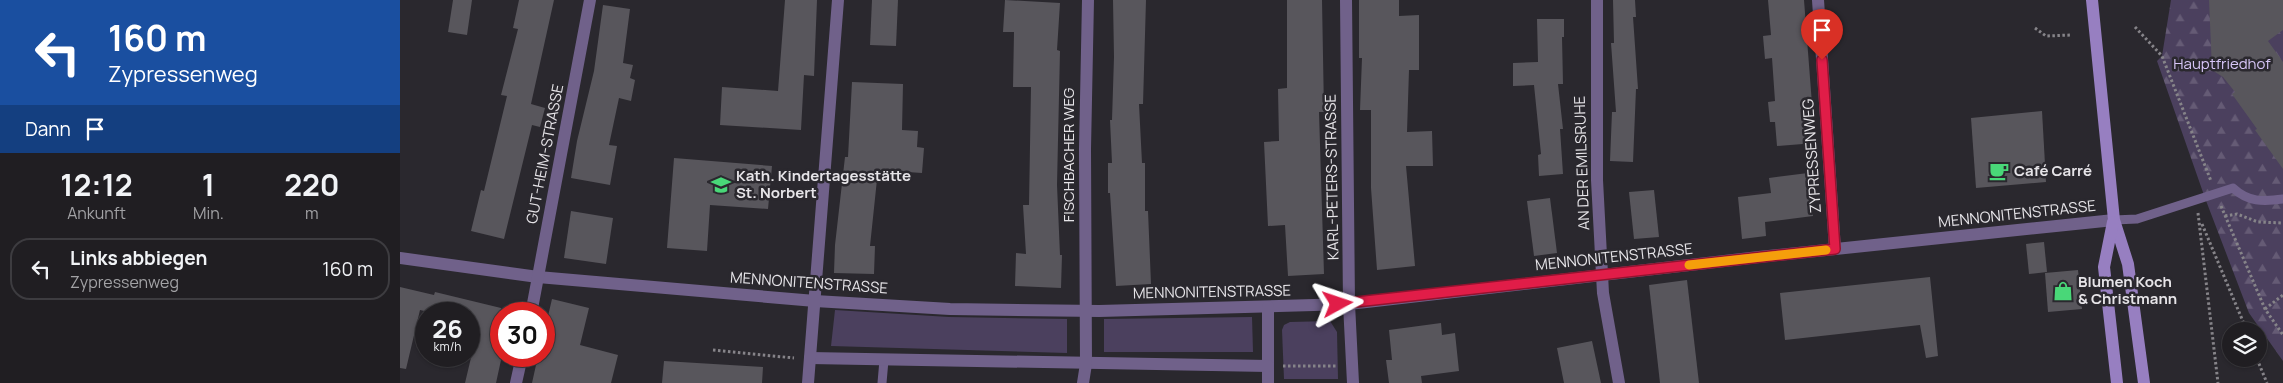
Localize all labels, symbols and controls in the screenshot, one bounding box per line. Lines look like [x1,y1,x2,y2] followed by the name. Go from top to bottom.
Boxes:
[1801,9,1843,60] pin
[108,14,207,62] text: 160 m
[1808,16,1836,44] icon: arrive
[25,20,90,85] icon: left
[2173,53,2271,74] park label: Hauptfriedhof
[108,59,258,89] text: Zypressenweg
[521,82,568,225] street label: GUT-HEIM-STRASSE
[1058,87,1079,222] street label: FISCHBACHER WEG
[1320,94,1343,260] street label: KARL-PETERS-STRASSE
[1569,96,1594,230] street label: AN DER EMILSRUHE
[1797,98,1826,214] street label: ZYPRESSENWEG
[81,115,109,143] icon: arrive
[25,116,71,142] text: Dann
[1988,160,2010,182] cafe icon: Café Carré
[2014,160,2092,181] place label: Café Carré
[60,164,133,205] text: 12:12
[202,164,215,205] text: 1
[284,164,340,205] text: 220
[736,165,911,203] place label: Kath. Kindertagesstätte St. Norbert
[710,174,732,196] school or university icon: Kath. Kindertagesstätte St. Norbert
[1937,195,2097,232] street label: MENNONITENSTRASSE
[67,202,126,224] text: Ankunft
[193,202,224,224] text: Min.
[305,202,319,224] text: m
[1534,238,1694,275] street label: MENNONITENSTRASSE
[70,245,207,271] text: Links abbiegen
[27,255,55,283] icon: left
[322,256,373,282] text: 160 m
[729,267,889,298] street label: MENNONITENSTRASSE
[70,271,179,293] text: Zypressenweg
[2078,271,2177,309] place label: Blumen Koch & Christmann
[1311,277,1363,329] position arrow
[1133,280,1291,303] street label: MENNONITENSTRASSE
[2052,280,2074,302] shop icon: Blumen Koch & Christmann
[490,302,555,367] speed limit sign: 30
[432,311,463,346] text: 26
[2222,322,2267,367] map controls
[2222,322,2267,367] button: layers
[434,338,461,355] text: km/h

